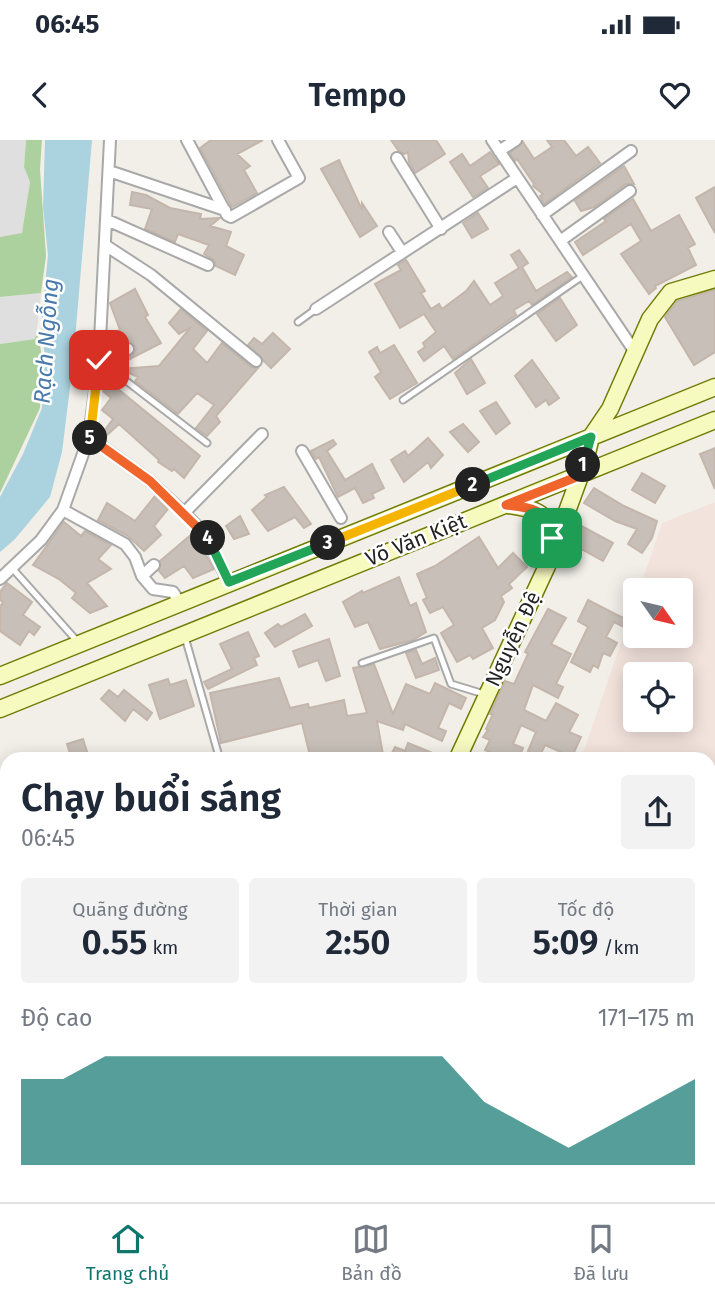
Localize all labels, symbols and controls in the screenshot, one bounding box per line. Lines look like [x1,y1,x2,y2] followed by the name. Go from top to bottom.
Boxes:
[35,9,99,40] text: 06:45
[21,76,59,114] icon: back
[309,76,406,114] text: Tempo
[656,76,694,114] icon: heart
[28,277,64,405] water label: Rạch Ngỗng
[69,330,129,390] pin
[80,341,118,379] icon: check
[72,420,108,456] pin: 5
[84,426,95,449] text: 5
[566,448,600,482] pin: 1
[578,453,587,476] text: 1
[456,468,490,502] pin: 2
[468,473,477,496] text: 2
[362,508,471,572] street label: Võ Văn Kiệt
[522,508,582,568] pin
[533,519,571,557] icon: arrive
[190,520,226,556] pin: 4
[202,526,213,549] text: 4
[310,526,346,560] pin: 3
[323,531,332,554] text: 3
[623,578,693,648] north arrow
[623,578,693,732] map controls
[480,587,546,691] street label: Nguyễn Đệ
[623,662,693,732] button: locate
[21,775,281,821] text: Chạy buổi sáng
[621,775,695,849] button: share
[21,824,75,852] text: 06:45
[72,898,188,921] text: Quãng đường
[318,898,398,921] text: Thời gian
[558,898,614,921] text: Tốc độ
[82,921,147,963] text: 0.55
[325,921,391,963] text: 2:50
[532,921,599,963] text: 5:09
[147,936,178,959] text: km
[599,936,640,959] text: /km
[21,1004,92,1032] text: Độ cao
[598,1004,695,1032] text: 171–175 m
[86,1220,169,1285] tab: Trang chủ
[341,1220,402,1285] tab: Bản đồ
[573,1220,629,1285] tab: Đã lưu

